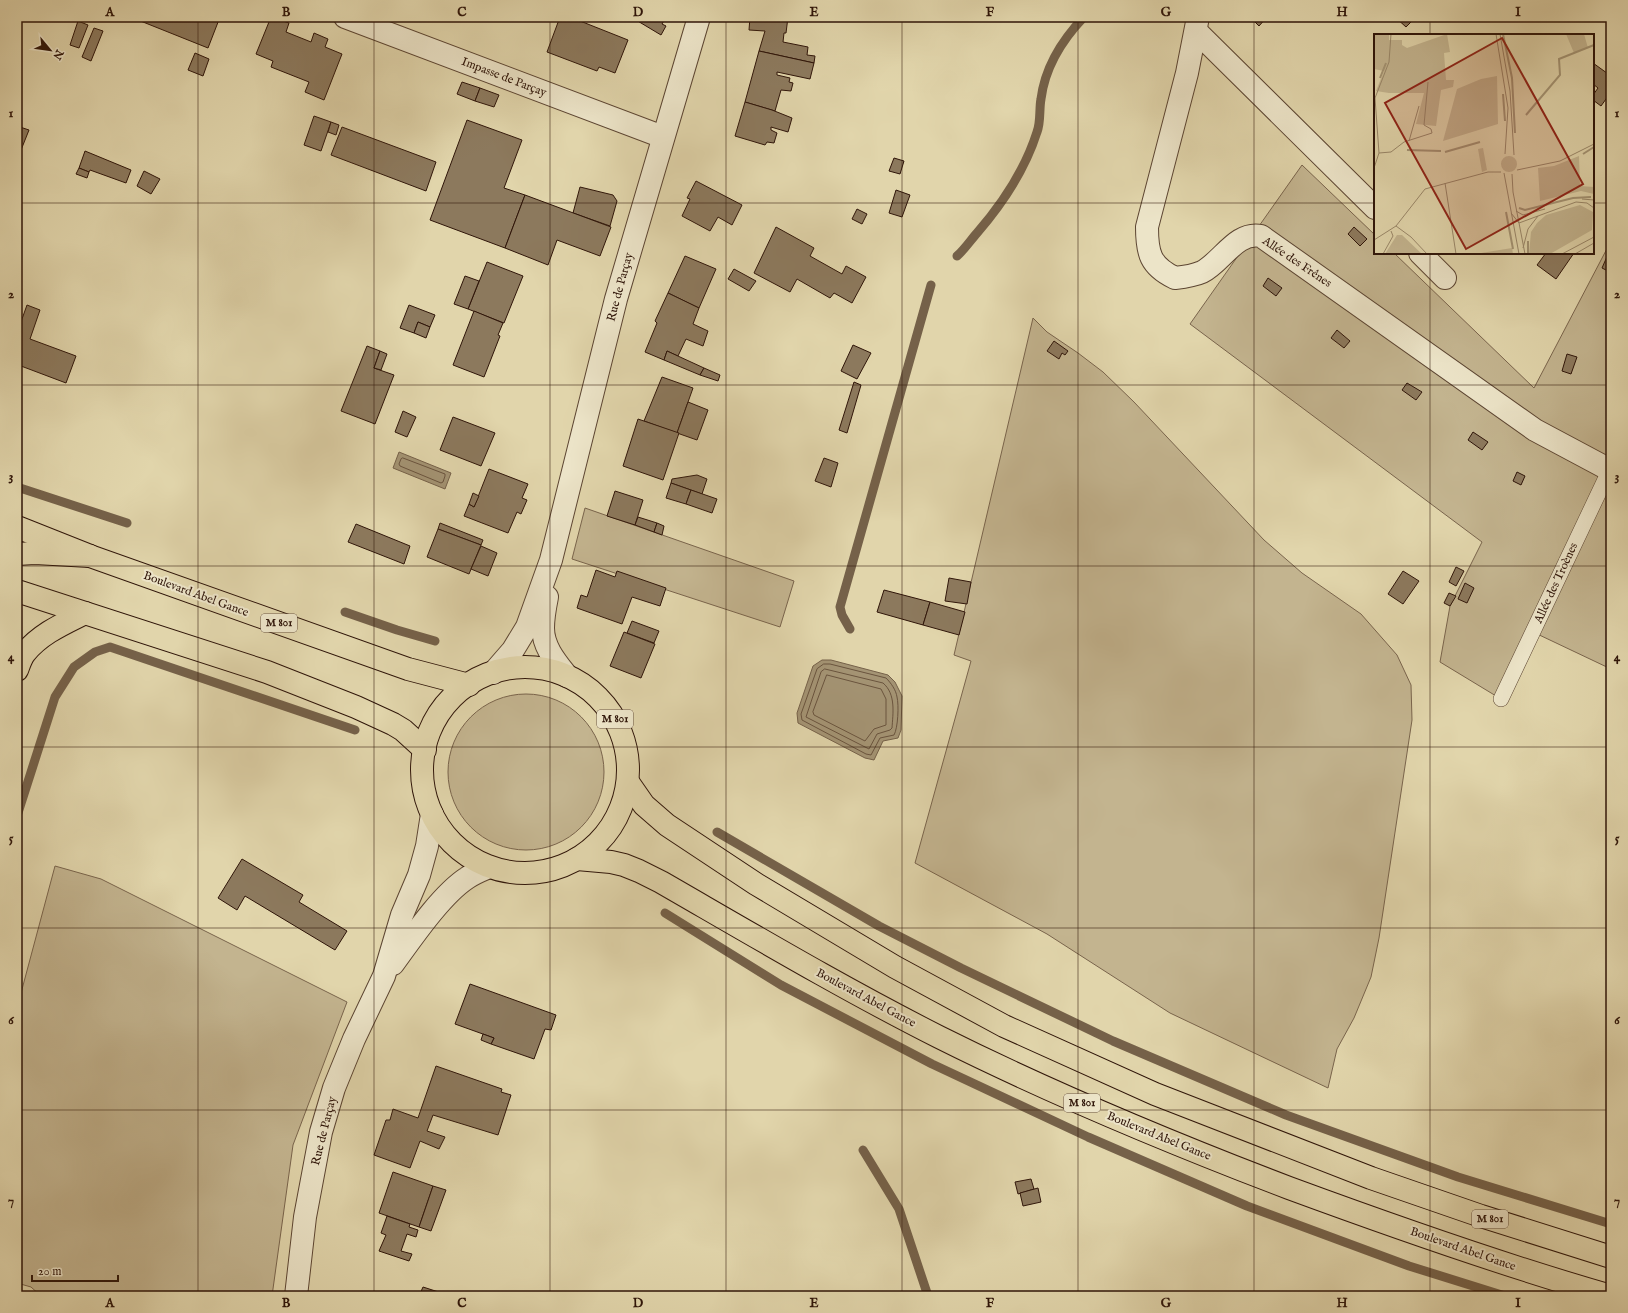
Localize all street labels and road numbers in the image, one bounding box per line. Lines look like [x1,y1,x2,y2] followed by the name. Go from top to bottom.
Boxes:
[459,54,549,101] street label: Impasse de Parçay
[1259,233,1335,291] street label: Allée des Frênes
[604,251,636,323] street label: Rue de Parçay
[1530,540,1581,627] street label: Allée des Troènes
[141,568,251,620] street label: Boulevard Abel Gance
[261,614,297,632] road number: M 801
[597,710,633,728] road number: M 801
[814,965,919,1031] street label: Boulevard Abel Gance
[1064,1094,1100,1112] road number: M 801
[308,1095,340,1167] street label: Rue de Parçay
[1105,1108,1214,1164] street label: Boulevard Abel Gance
[1472,1210,1508,1228] road number: M 801
[1408,1224,1518,1274] street label: Boulevard Abel Gance

